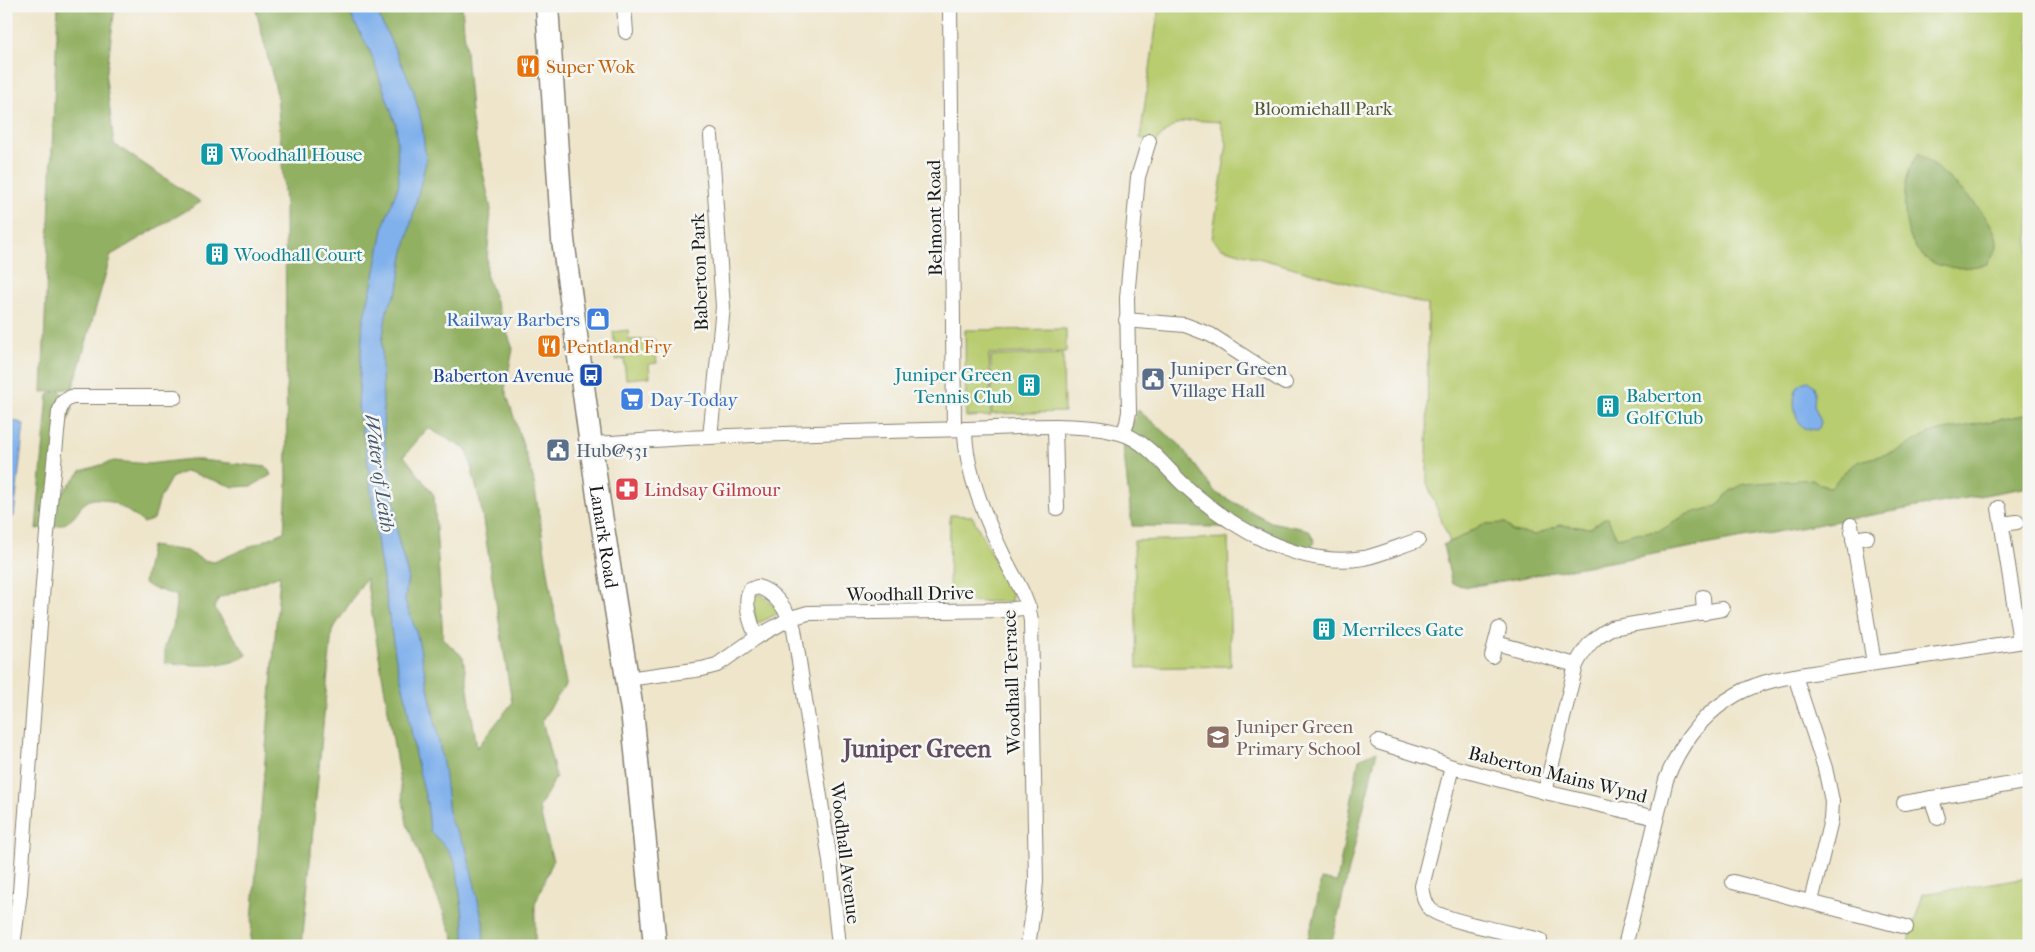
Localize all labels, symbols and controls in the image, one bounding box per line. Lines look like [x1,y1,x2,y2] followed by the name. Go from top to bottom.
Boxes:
[515,53,541,79] restaurant icon: Super Wok
[546,56,635,78] place label: Super Wok
[1253,98,1393,120] park label: Bloomiehall Park
[199,141,225,167] building icon: Woodhall House
[229,144,362,166] place label: Woodhall House
[923,159,947,276] street label: Belmont Road
[687,212,713,331] street label: Baberton Park
[204,241,230,267] building icon: Woodhall Court
[233,244,363,266] place label: Woodhall Court
[585,306,611,332] shop icon: Railway Barbers
[446,309,580,331] place label: Railway Barbers
[536,333,562,359] restaurant icon: Pentland Fry
[566,336,673,358] place label: Pentland Fry
[1168,358,1287,402] place label: Juniper Green Village Hall
[578,362,604,388] bus stop icon: Baberton Avenue
[893,364,1012,408] place label: Juniper Green Tennis Club
[433,365,574,387] place label: Baberton Avenue
[1140,366,1166,392] public building icon: Juniper Green Village Hall
[1016,372,1042,398] building icon: Juniper Green Tennis Club
[1626,385,1703,429] place label: Baberton Golf Club
[619,386,645,412] supermarket icon: Day-Today
[650,389,739,411] place label: Day-Today
[1595,393,1621,419] building icon: Baberton Golf Club
[360,413,399,534] water label: Water of Leith
[545,437,571,463] public building icon: Hub@531
[576,440,648,462] place label: Hub@531
[614,476,640,502] pharmacy icon: Lindsay Gilmour
[644,479,781,501] place label: Lindsay Gilmour
[585,484,623,591] street label: Lanark Road
[845,582,974,606] street label: Woodhall Drive
[998,609,1026,756] street label: Woodhall Terrace
[1311,616,1337,642] building icon: Merrilees Gate
[1342,619,1464,641] place label: Merrilees Gate
[1234,716,1361,760] place label: Juniper Green Primary School
[1205,724,1231,750] school or university icon: Juniper Green Primary School
[841,735,992,763] district label: Juniper Green
[1466,742,1650,808] street label: Baberton Mains Wynd
[825,780,865,925] street label: Woodhall Avenue

